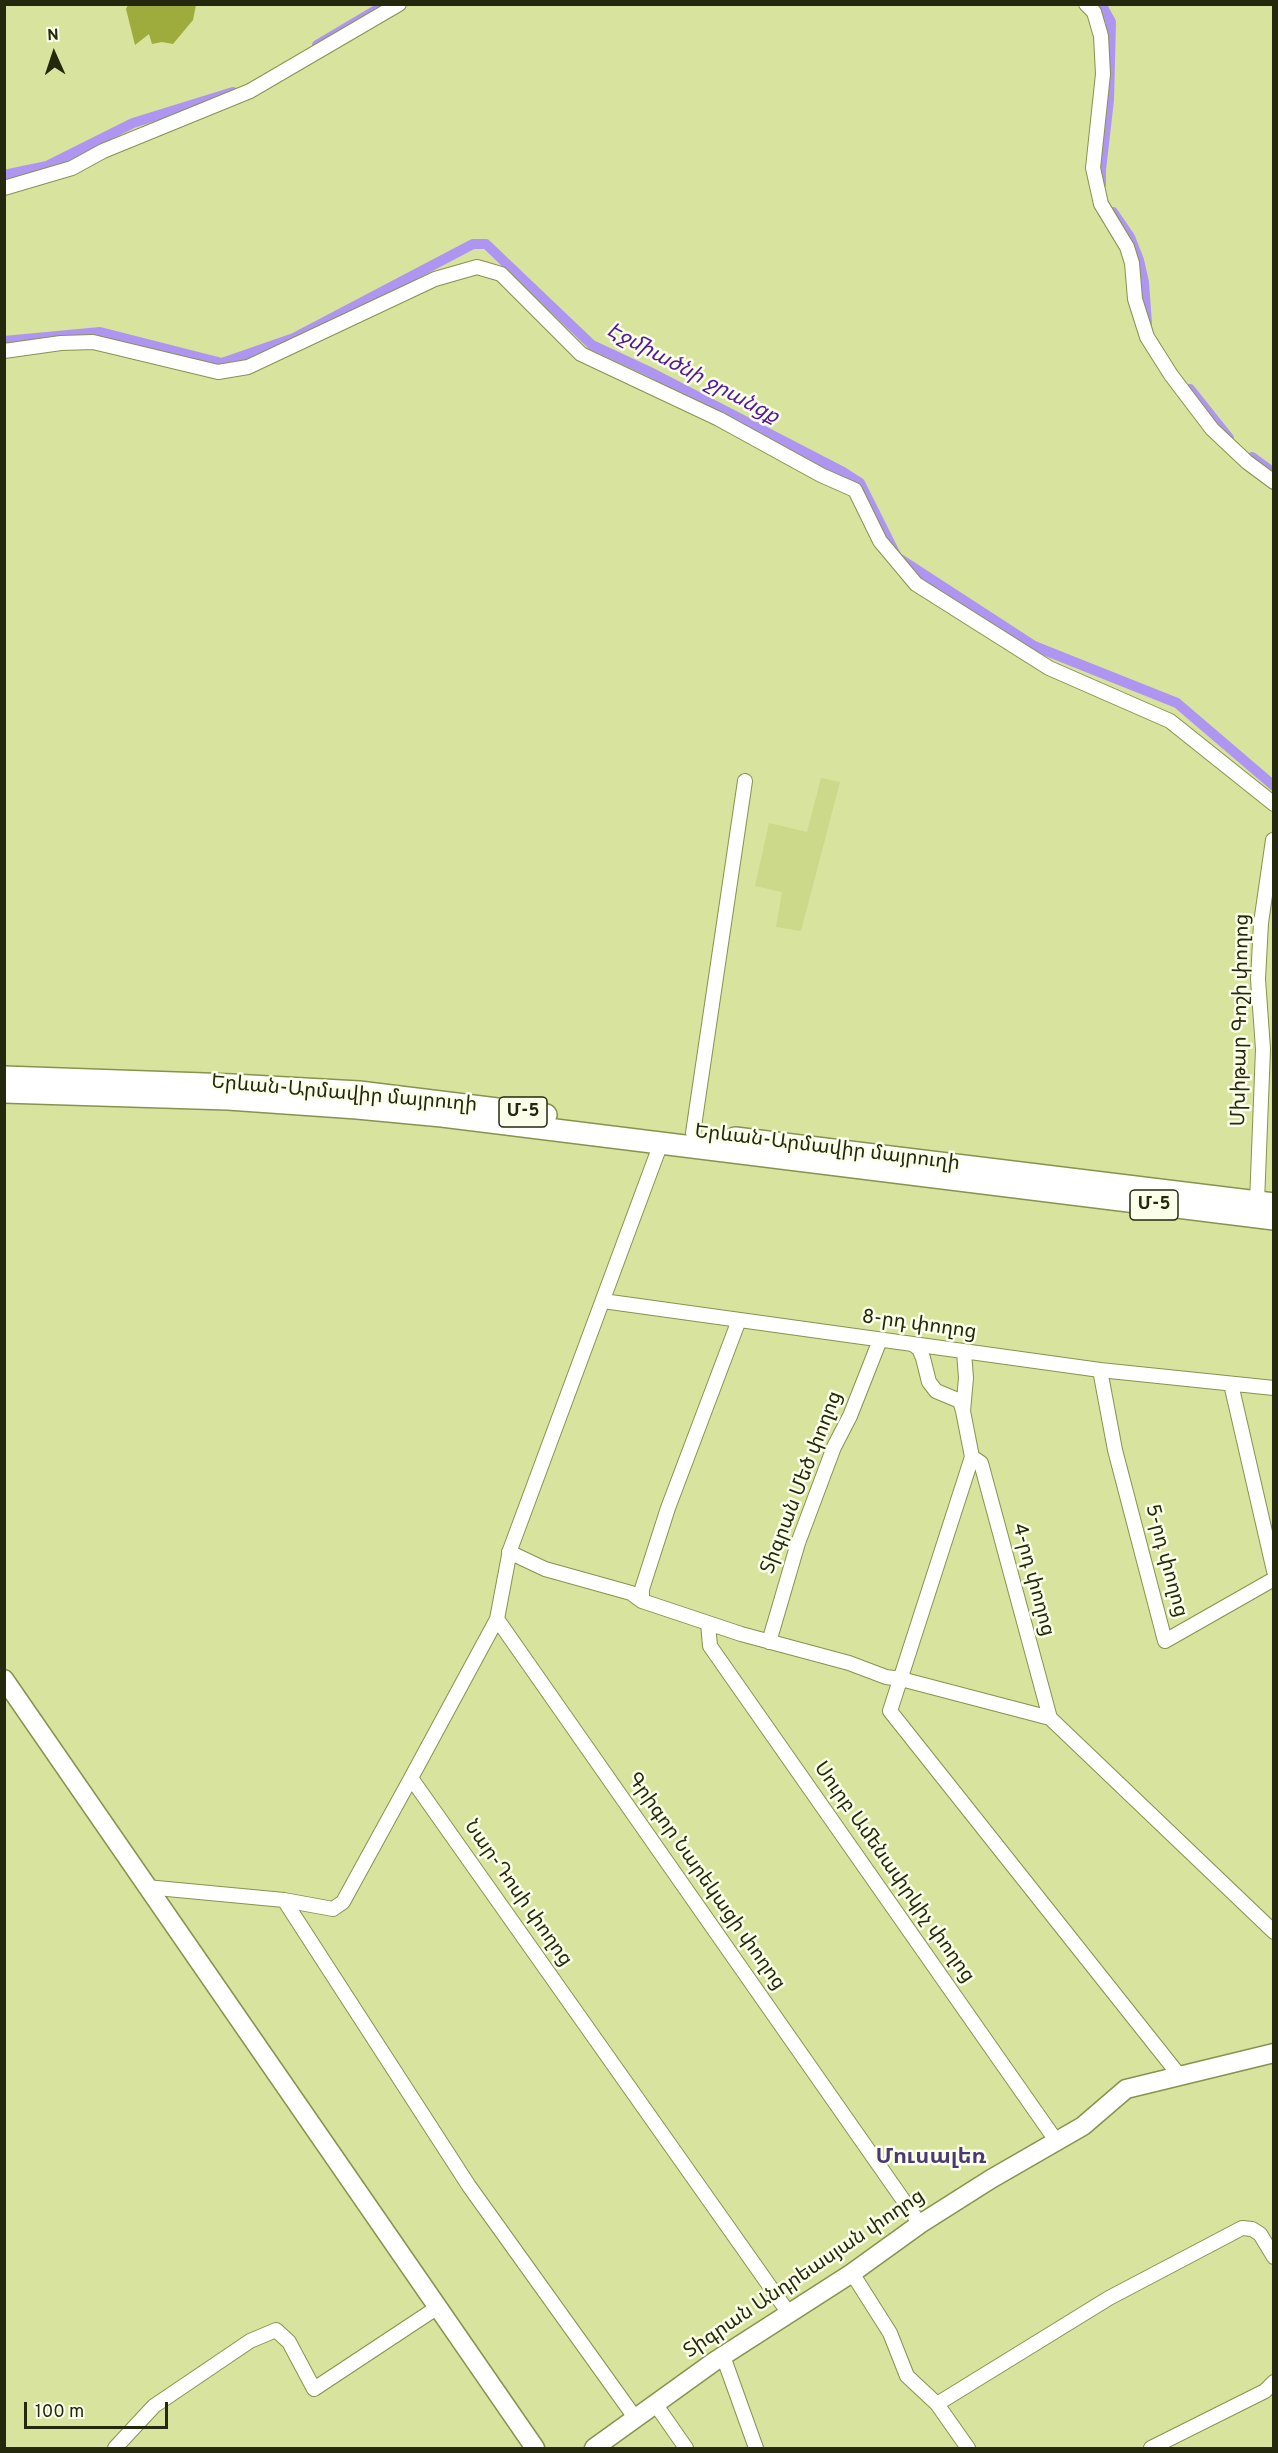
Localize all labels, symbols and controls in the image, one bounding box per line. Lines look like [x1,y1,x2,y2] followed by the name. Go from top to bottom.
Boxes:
[24,24,84,84] north arrow
[47,26,59,46] text: N
[602,319,782,431] water label: Էջմիածնի ջրանցք
[1228,913,1256,1127] street label: Մխիթար Գոշի փողոց
[210,1071,478,1119] street label: Երևան-Արմավիր մայրուղի
[499,1097,547,1127] road number: Մ-5
[693,1121,961,1177] street label: Երևան-Արմավիր մայրուղի
[1130,1190,1178,1220] road number: Մ-5
[860,1306,978,1346] street label: 8-րդ փողոց
[757,1388,849,1578] street label: Տիգրան Մեծ փողոց
[1138,1502,1192,1620] street label: 5-րդ փողոց
[1005,1521,1059,1639] street label: 4-րդ փողոց
[807,1758,979,1988] street label: Սուրբ Ամենափրկիչ փողոց
[621,1769,789,1995] street label: Գրիգոր Նարեկացի փողոց
[458,1816,576,1972] street label: Նար-Դոսի փողոց
[876,2146,986,2172] district label: Մուսալեռ
[680,2185,930,2365] street label: Տիգրան Անդրեասյան փողոց
[27,2390,171,2428] scale bar
[35,2401,84,2424] text: 100 m

